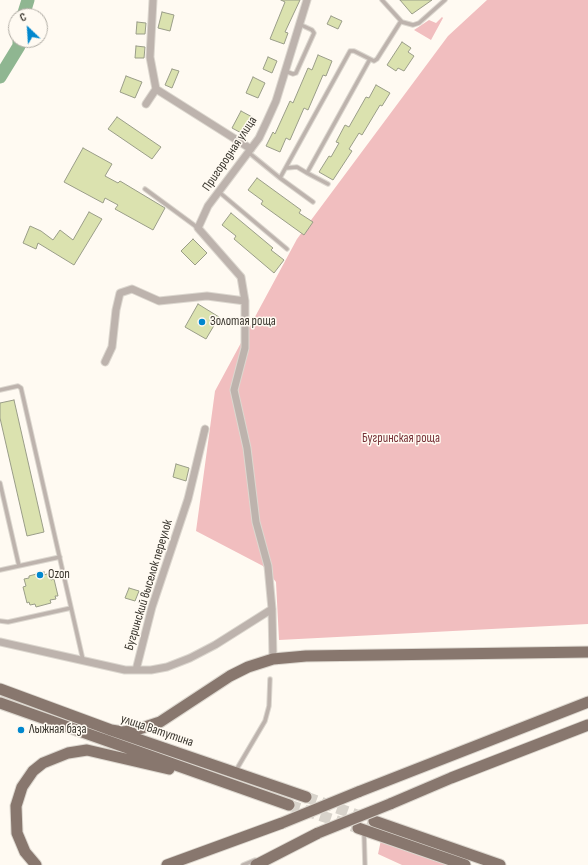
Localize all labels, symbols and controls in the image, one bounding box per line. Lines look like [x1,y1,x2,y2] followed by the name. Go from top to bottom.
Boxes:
[8,8,48,48] north arrow
[18,10,28,25] text: С
[199,114,261,194] street label: Пригородная улица
[210,314,276,330] place label: Золотая роща
[197,317,207,327] marker: Золотая роща
[362,431,440,447] park label: Бугринская роща
[122,518,176,652] street label: Бугринский выселок переулок
[48,567,70,583] place label: Ozon
[35,570,45,580] marker: Ozon
[119,711,195,751] street label: улица Ватутина
[29,722,86,738] place label: Лыжная база
[16,725,26,735] marker: Лыжная база

